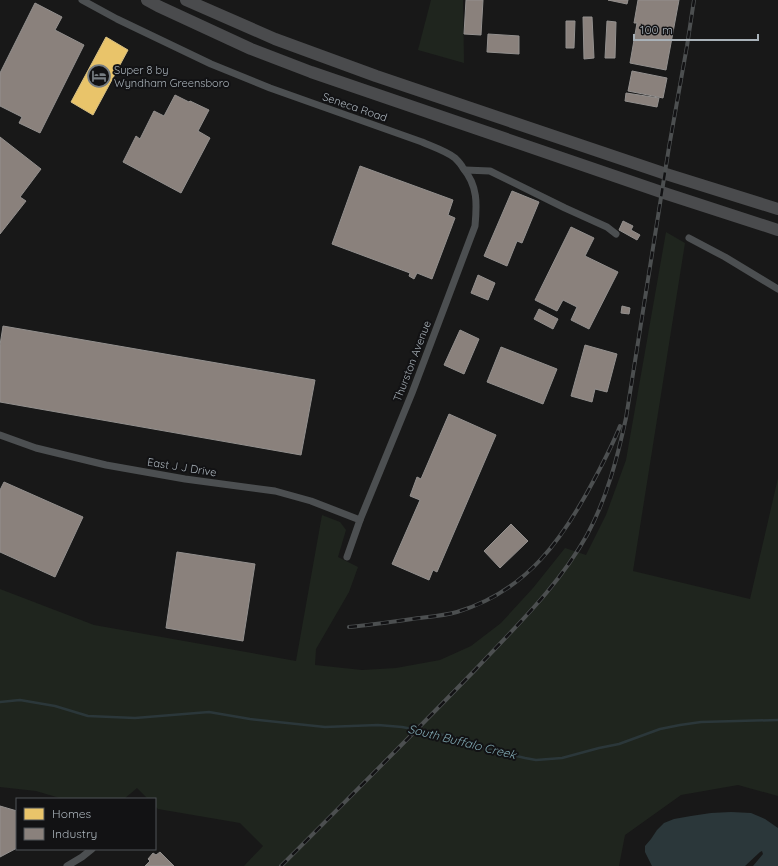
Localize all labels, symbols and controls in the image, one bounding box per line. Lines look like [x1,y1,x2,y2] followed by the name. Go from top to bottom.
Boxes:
[634,16,758,42] scale bar
[640,22,673,37] text: 100 m
[86,63,112,89] hotel icon: Super 8 by Wyndham Greensboro
[114,63,230,90] place label: Super 8 by Wyndham Greensboro
[321,89,389,125] street label: Seneca Road
[390,318,434,404] street label: Thurston Avenue
[146,455,218,479] street label: East J J Drive
[407,721,519,763] water label: South Buffalo Creek
[16,798,156,850] legend
[52,806,92,821] text: Homes
[52,826,97,841] text: Industry

